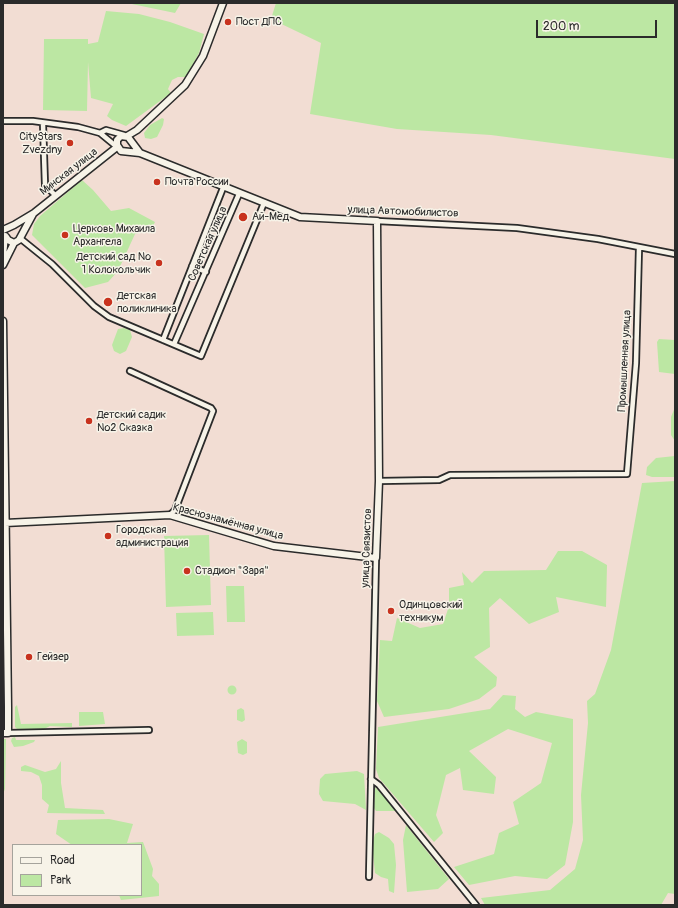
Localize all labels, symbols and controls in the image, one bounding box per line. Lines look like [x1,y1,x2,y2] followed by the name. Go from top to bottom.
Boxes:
[538,12,659,38] scale bar
[236,15,282,29] place label: Пост ДПС
[223,17,233,27] marker: Пост ДПС
[543,19,579,34] text: 200 m
[19,130,62,156] place label: CityStars Zvezdny
[65,138,75,148] marker: CityStars Zvezdny
[38,145,100,199] street label: Минская улица
[165,175,228,189] place label: Почта России
[152,177,162,187] marker: Почта России
[347,203,459,221] street label: улица Автомобилистов
[186,205,230,283] street label: Советская улица
[252,210,289,224] place label: Ай-Мед
[237,211,249,223] marker: Ай-Мед
[73,222,155,248] place label: Церковь Михаила Архангела
[60,230,70,240] marker: Церковь Михаила Архангела
[77,250,151,276] place label: Детский сад № 1 Колокольчик
[154,258,164,268] marker: Детский сад № 1 Колокольчик
[117,289,177,315] place label: Детская поликлиника
[102,296,114,308] marker: Детская поликлиника
[616,310,634,412] street label: Промышленная улица
[97,408,166,434] place label: Детский садик №2 Сказка
[84,416,94,426] marker: Детский садик №2 Сказка
[171,501,285,543] street label: Краснознамённая улица
[359,508,375,588] street label: улица Связистов
[116,523,188,549] place label: Городская администрация
[103,531,113,541] marker: Городская администрация
[195,564,269,578] place label: Стадион "Заря"
[182,566,192,576] marker: Стадион "Заря"
[399,598,463,624] place label: Одинцовский техникум
[386,606,396,616] marker: Одинцовский техникум
[37,650,69,664] place label: Гейзер
[24,652,34,662] marker: Гейзер
[12,844,142,896] legend
[50,853,75,868] text: Road
[50,873,71,888] text: Park

